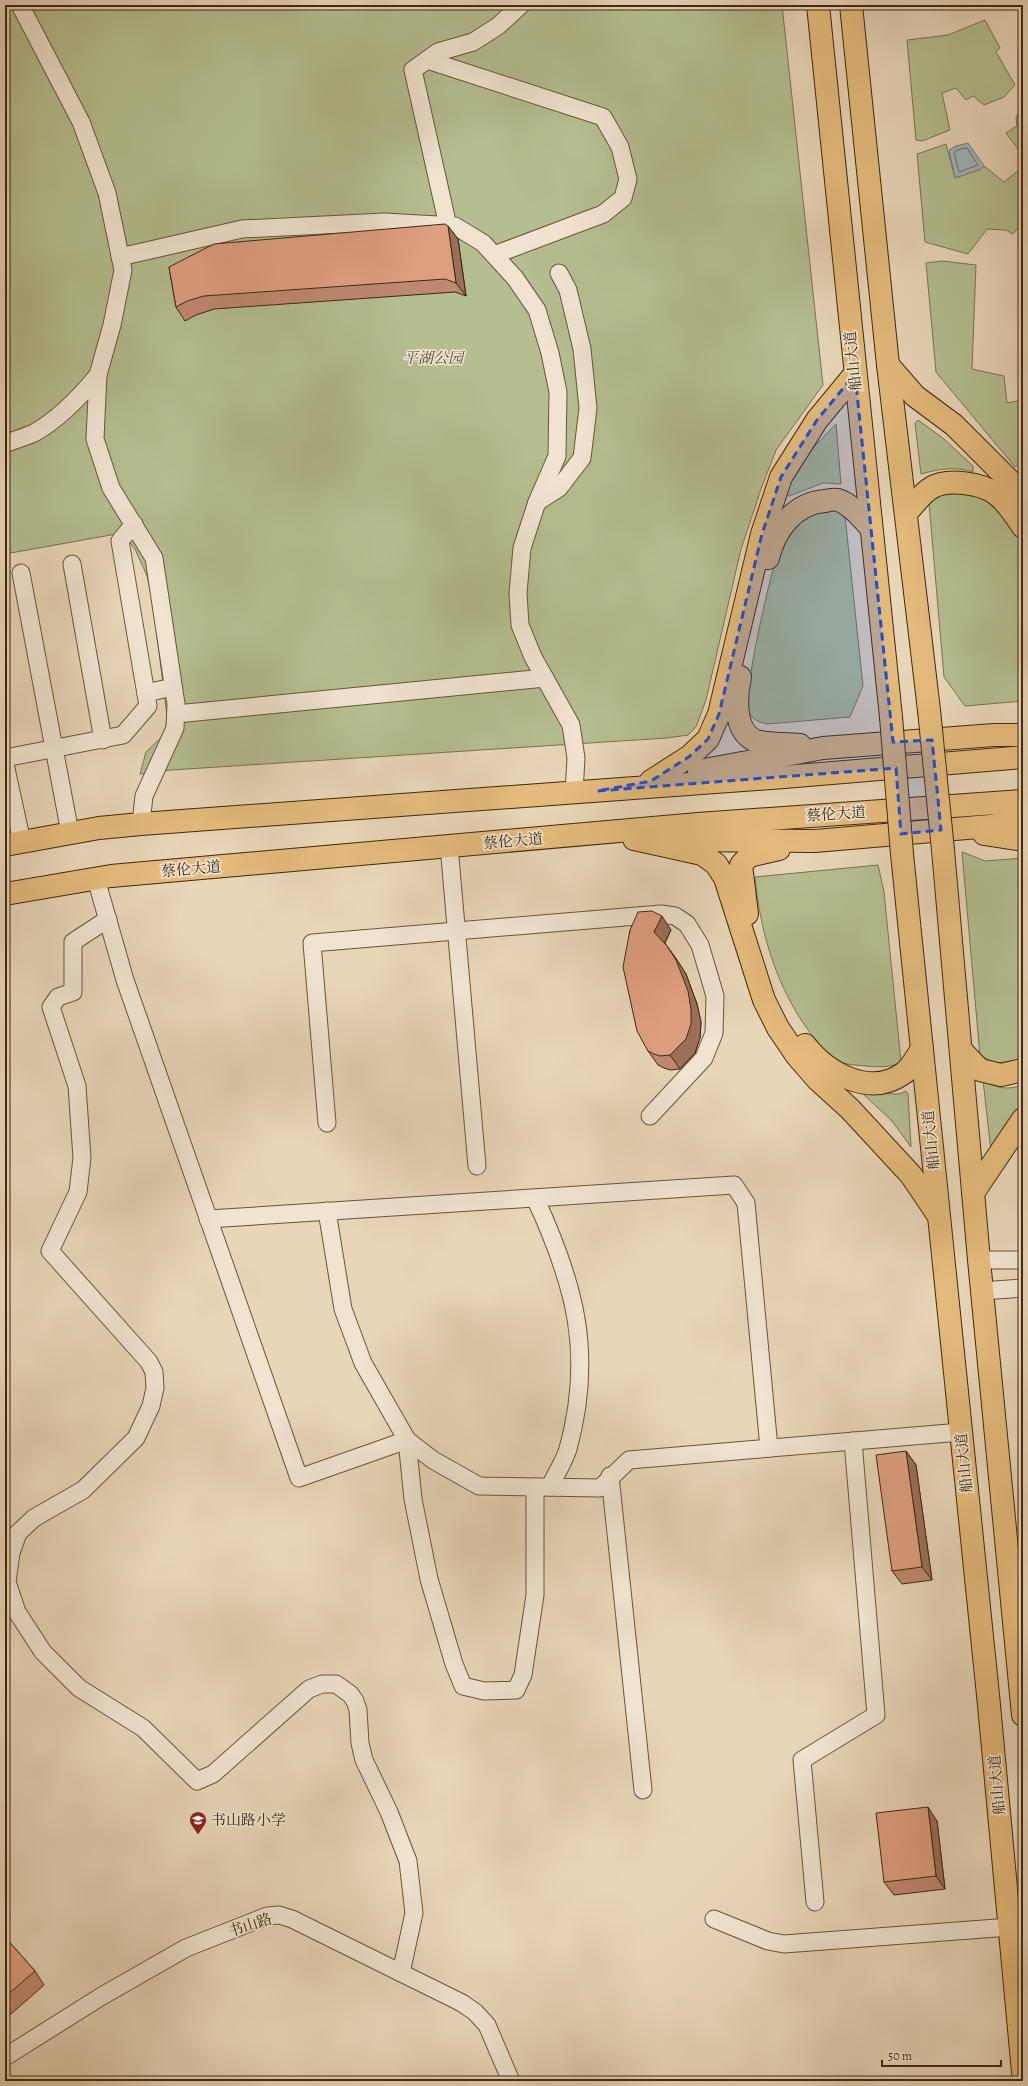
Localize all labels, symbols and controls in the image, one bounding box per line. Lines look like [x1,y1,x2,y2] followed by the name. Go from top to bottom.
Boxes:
[840,330,866,392] street label: 船山大道
[403,348,465,368] park label: 平湖公园
[805,802,867,826] street label: 蔡伦大道
[482,828,544,854] street label: 蔡伦大道
[160,856,222,882] street label: 蔡伦大道
[918,1109,944,1171] street label: 船山大道
[951,1432,977,1494] street label: 船山大道
[984,1754,1010,1816] street label: 船山大道
[188,1810,208,1835] school or university icon: 书山路小学
[211,1810,286,1830] place label: 书山路小学
[226,1909,274,1941] street label: 书山路
[882,2042,1001,2068] scale bar
[888,2048,912,2064] text: 50 m

